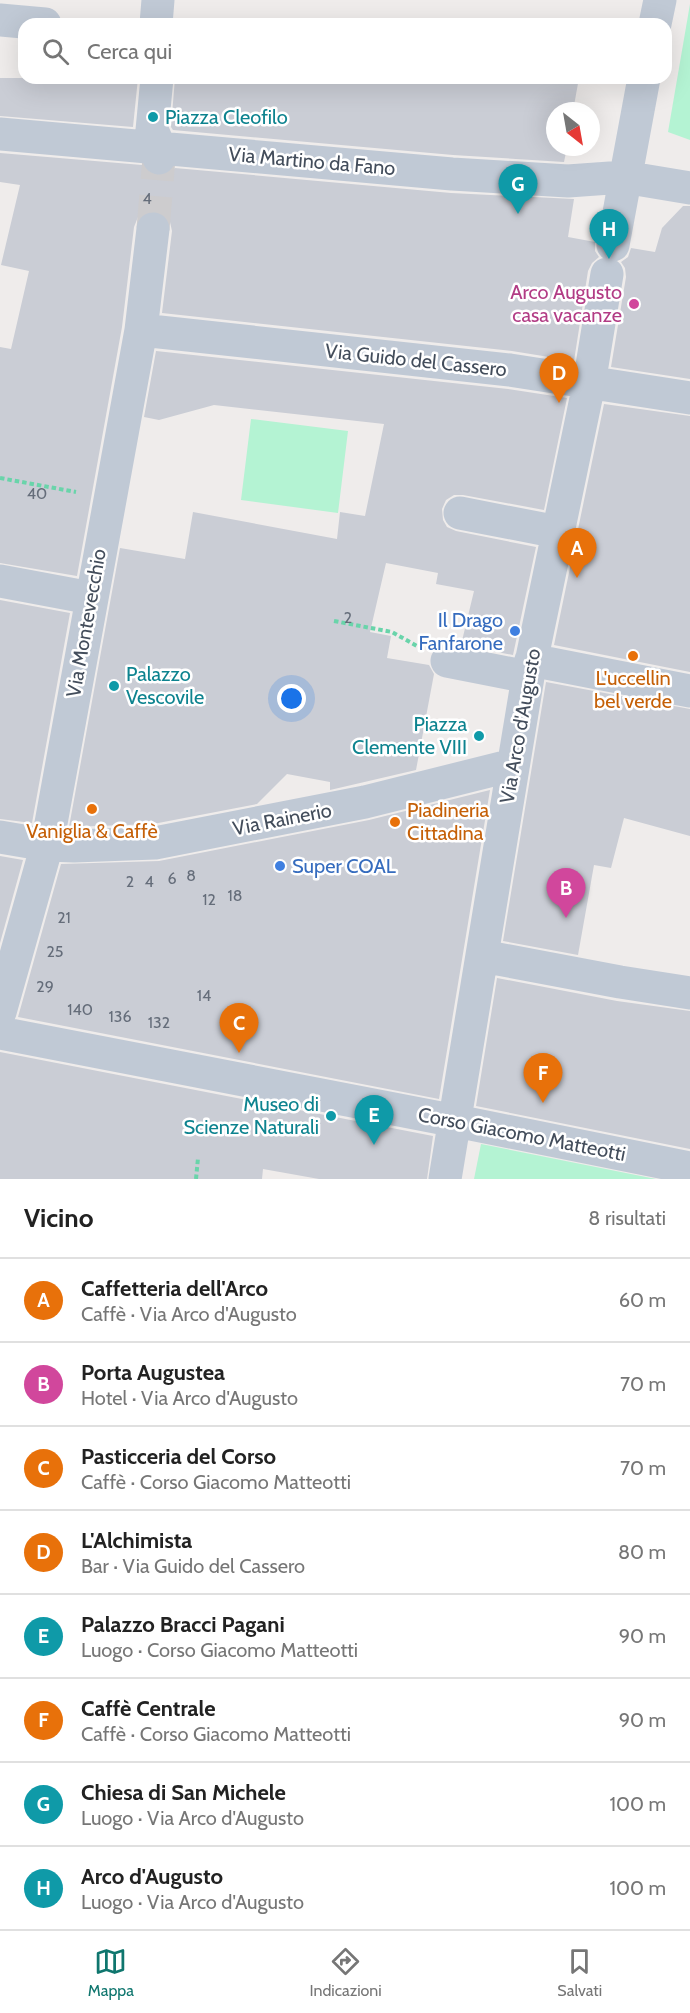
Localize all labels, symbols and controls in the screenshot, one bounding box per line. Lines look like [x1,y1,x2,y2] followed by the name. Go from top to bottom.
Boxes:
[18,18,672,84] search box
[39,35,72,68] icon: search
[87,38,172,65] text: Cerca qui
[546,102,600,156] north arrow
[165,105,288,129] place label: Piazza Cleofilo
[146,110,160,124] marker: Piazza Cleofilo
[228,142,396,180] street label: Via Martino da Fano
[498,164,538,214] pin: G
[142,189,152,208] house number: 4
[590,210,628,259] pin: H
[510,280,622,327] place label: Arco Augusto casa vacanze
[627,297,641,311] marker: Arco Augusto casa vacanze
[324,339,508,381] street label: Via Guido del Cassero
[540,354,578,403] pin: D
[27,484,47,503] house number: 40
[558,528,596,578] pin: A
[61,547,111,699] street label: Via Montevecchio
[344,608,352,627] house number: 2
[418,608,503,655] place label: Il Drago Fanfarone
[508,624,522,638] marker: Il Drago Fanfarone
[495,647,545,805] street label: Via Arco d'Augusto
[626,649,640,663] marker: L'uccellin bel verde
[126,662,204,709] place label: Palazzo Vescovile
[594,666,672,713] place label: L'uccellin bel verde
[107,679,121,693] marker: Palazzo Vescovile
[277,684,306,713] your location
[352,712,467,759] place label: Piazza Clemente VIII
[472,729,486,743] marker: Piazza Clemente VIII
[231,798,333,840] street label: Via Rainerio
[407,798,489,845] place label: Piadineria Cittadina
[85,802,99,816] marker: Vaniglia & Caffè
[388,815,402,829] marker: Piadineria Cittadina
[26,819,158,843] place label: Vaniglia & Caffè
[292,854,396,878] place label: Super COAL
[273,859,287,873] marker: Super COAL
[186,866,196,885] house number: 8
[546,868,586,918] pin: B
[167,869,177,888] house number: 6
[126,872,134,891] house number: 2
[144,872,154,891] house number: 4
[228,886,242,905] house number: 18
[202,890,216,909] house number: 12
[57,908,71,927] house number: 21
[46,942,64,961] house number: 25
[36,977,54,996] house number: 29
[197,986,211,1005] house number: 14
[67,1000,93,1019] house number: 140
[220,1004,258,1053] pin: C
[109,1007,131,1026] house number: 136
[148,1013,170,1032] house number: 132
[524,1054,562,1103] pin: F
[183,1092,319,1139] place label: Museo di Scienze Naturali
[354,1096,394,1145] pin: E
[416,1102,628,1166] street label: Corso Giacomo Matteotti
[324,1109,338,1123] marker: Museo di Scienze Naturali
[24,1202,93,1234] text: Vicino
[588,1206,666,1230] text: 8 risultati
[81,1275,268,1302] text: Caffetteria dell'Arco
[37,1288,50,1312] text: A
[619,1288,666,1312] text: 60 m
[81,1302,297,1326] text: Caffè · Via Arco d'Augusto
[81,1359,225,1386] text: Porta Augustea
[37,1372,50,1396] text: B
[620,1372,666,1396] text: 70 m
[81,1386,298,1410] text: Hotel · Via Arco d'Augusto
[81,1443,276,1470] text: Pasticceria del Corso
[37,1456,50,1480] text: C
[620,1456,666,1480] text: 70 m
[81,1470,351,1494] text: Caffè · Corso Giacomo Matteotti
[81,1527,192,1554] text: L'Alchimista
[36,1540,51,1564] text: D
[618,1540,666,1564] text: 80 m
[81,1554,305,1578] text: Bar · Via Guido del Cassero
[81,1611,285,1638] text: Palazzo Bracci Pagani
[38,1624,49,1648] text: E
[619,1624,666,1648] text: 90 m
[81,1638,358,1662] text: Luogo · Corso Giacomo Matteotti
[81,1695,216,1722] text: Caffè Centrale
[38,1708,49,1732] text: F
[619,1708,666,1732] text: 90 m
[81,1722,351,1746] text: Caffè · Corso Giacomo Matteotti
[81,1779,286,1806] text: Chiesa di San Michele
[37,1792,50,1816] text: G
[610,1792,666,1816] text: 100 m
[81,1806,304,1830] text: Luogo · Via Arco d'Augusto
[81,1863,223,1890] text: Arco d'Augusto
[36,1876,51,1900] text: H
[610,1876,666,1900] text: 100 m
[81,1890,304,1914] text: Luogo · Via Arco d'Augusto
[88,1945,134,2000] tab: Mappa
[310,1945,382,2000] tab: Indicazioni
[557,1945,602,2000] tab: Salvati

